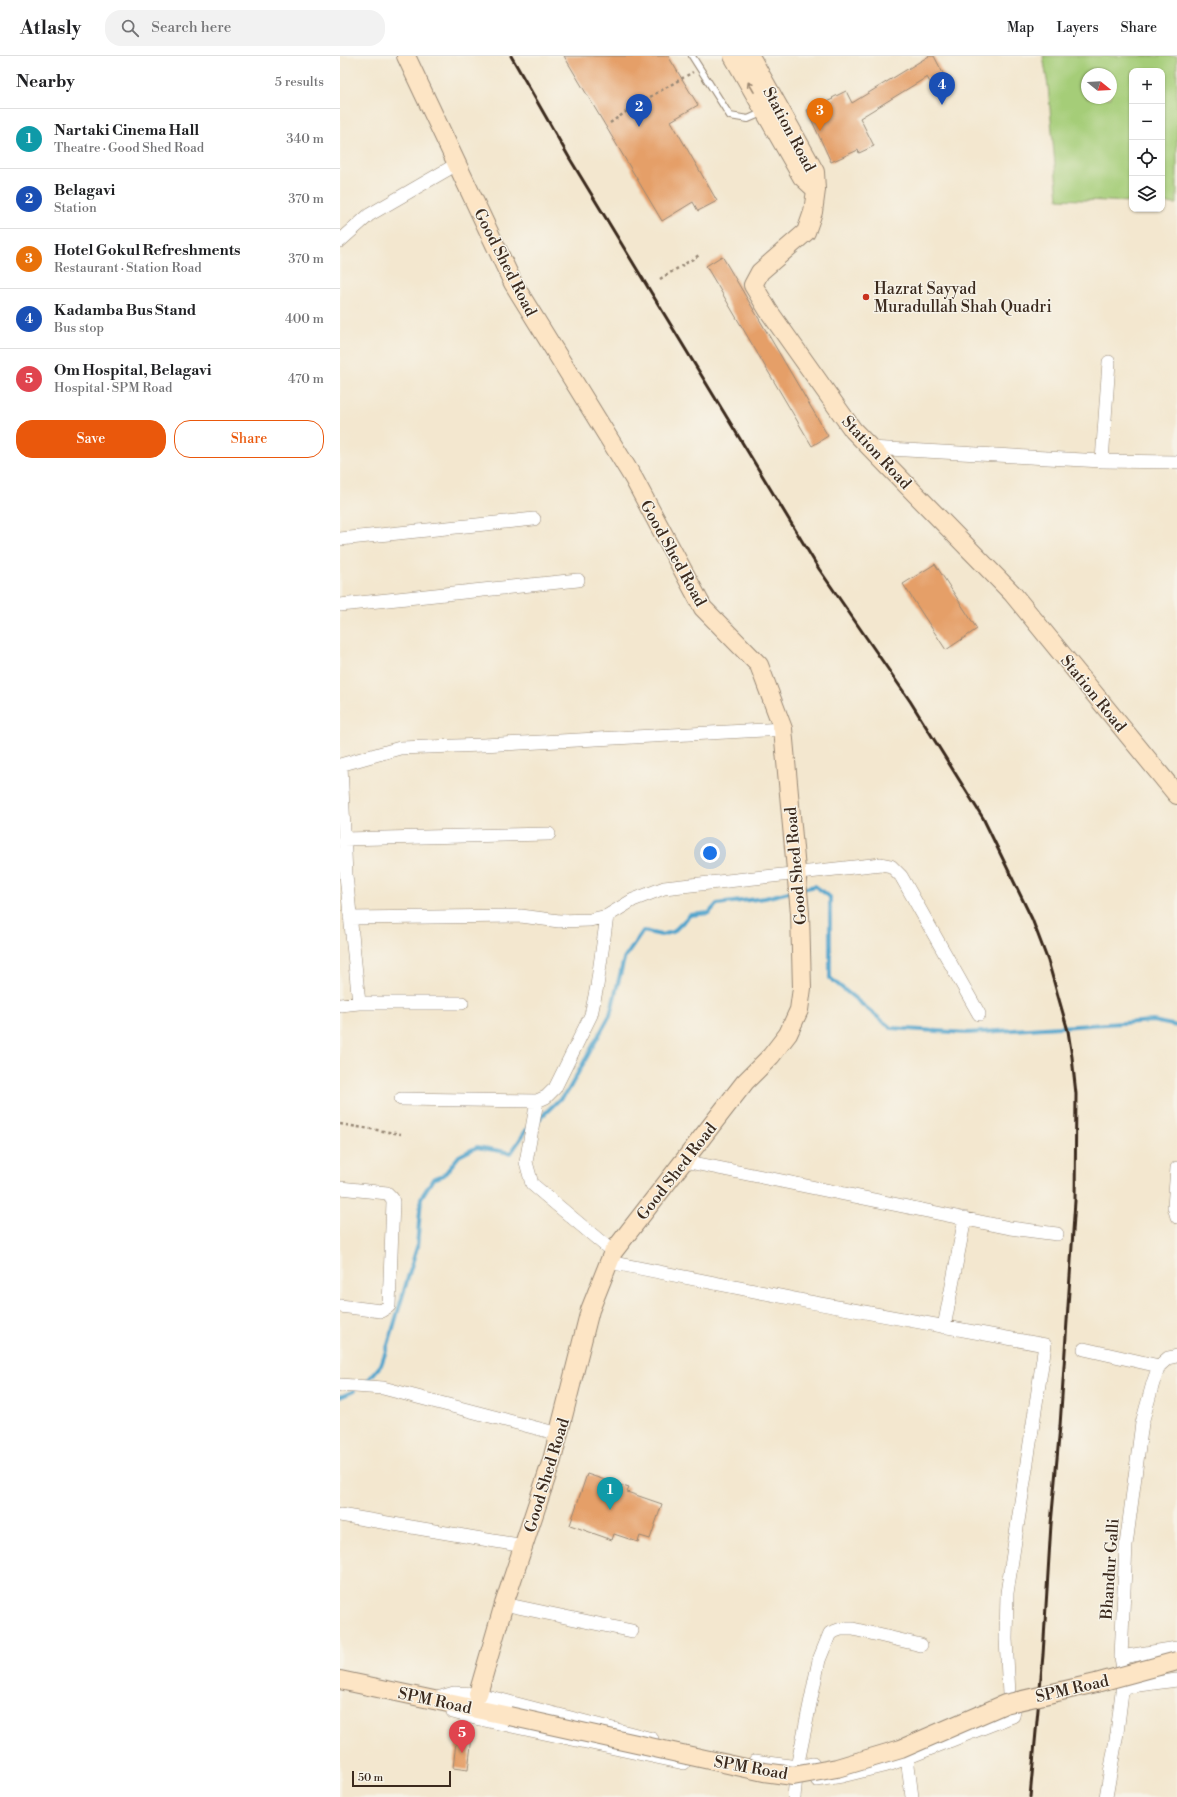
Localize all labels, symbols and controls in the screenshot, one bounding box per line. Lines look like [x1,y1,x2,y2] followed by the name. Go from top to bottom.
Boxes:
[105,10,385,46] search box
[20,16,81,40] text: Atlasly
[119,17,141,39] icon: search
[151,18,231,37] text: Search here
[1007,19,1034,37] text: Map
[1056,19,1099,37] text: Layers
[1121,19,1157,37] text: Share
[1081,68,1117,104] north arrow
[1129,68,1165,212] map controls
[1129,68,1165,104] button: +
[16,71,75,93] text: Nearby
[929,72,955,105] pin: 4
[275,74,324,90] text: 5 results
[747,81,755,93] one-way arrow
[758,84,820,175] street label: Station Road
[626,94,652,127] pin: 2
[807,98,833,131] pin: 3
[1129,104,1165,140] button: −
[54,121,199,140] text: Nartaki Cinema Hall
[26,131,32,147] text: 1
[286,131,324,147] text: 340 m
[54,140,204,156] text: Theatre · Good Shed Road
[1129,140,1165,176] button: locate
[1129,176,1165,212] button: layers
[54,181,115,200] text: Belagavi
[25,191,33,207] text: 2
[288,191,324,207] text: 370 m
[54,200,97,216] text: Station
[469,205,541,320] street label: Good Shed Road
[54,241,241,260] text: Hotel Gokul Refreshments
[25,251,33,267] text: 3
[288,251,324,267] text: 370 m
[54,260,202,276] text: Restaurant · Station Road
[874,279,1052,317] place label: Hazrat Sayyad Muradullah Shah Quadri
[861,292,871,302] marker: Hazrat Sayyad Muradullah Shah Quadri
[54,301,196,320] text: Kadamba Bus Stand
[25,311,33,327] text: 4
[285,311,324,327] text: 400 m
[54,320,104,336] text: Bus stop
[54,361,211,380] text: Om Hospital, Belagavi
[25,371,33,387] text: 5
[288,371,324,387] text: 470 m
[54,380,172,396] text: Hospital · SPM Road
[837,412,915,494] street label: Station Road
[16,420,166,458] button: Save
[174,420,324,458] button: Share
[636,497,711,610] street label: Good Shed Road
[1056,651,1130,736] street label: Station Road
[781,806,811,926] street label: Good Shed Road
[700,843,720,863] your location
[632,1119,721,1224] street label: Good Shed Road
[520,1416,574,1535] street label: Good Shed Road
[597,1477,623,1510] pin: 1
[1096,1518,1124,1621] street label: Bhandur Galli
[1034,1671,1111,1707] street label: SPM Road
[396,1683,473,1719] street label: SPM Road
[449,1720,475,1753] pin: 5
[712,1752,789,1784] street label: SPM Road
[352,1769,451,1788] scale bar
[358,1771,383,1785] text: 50 m

